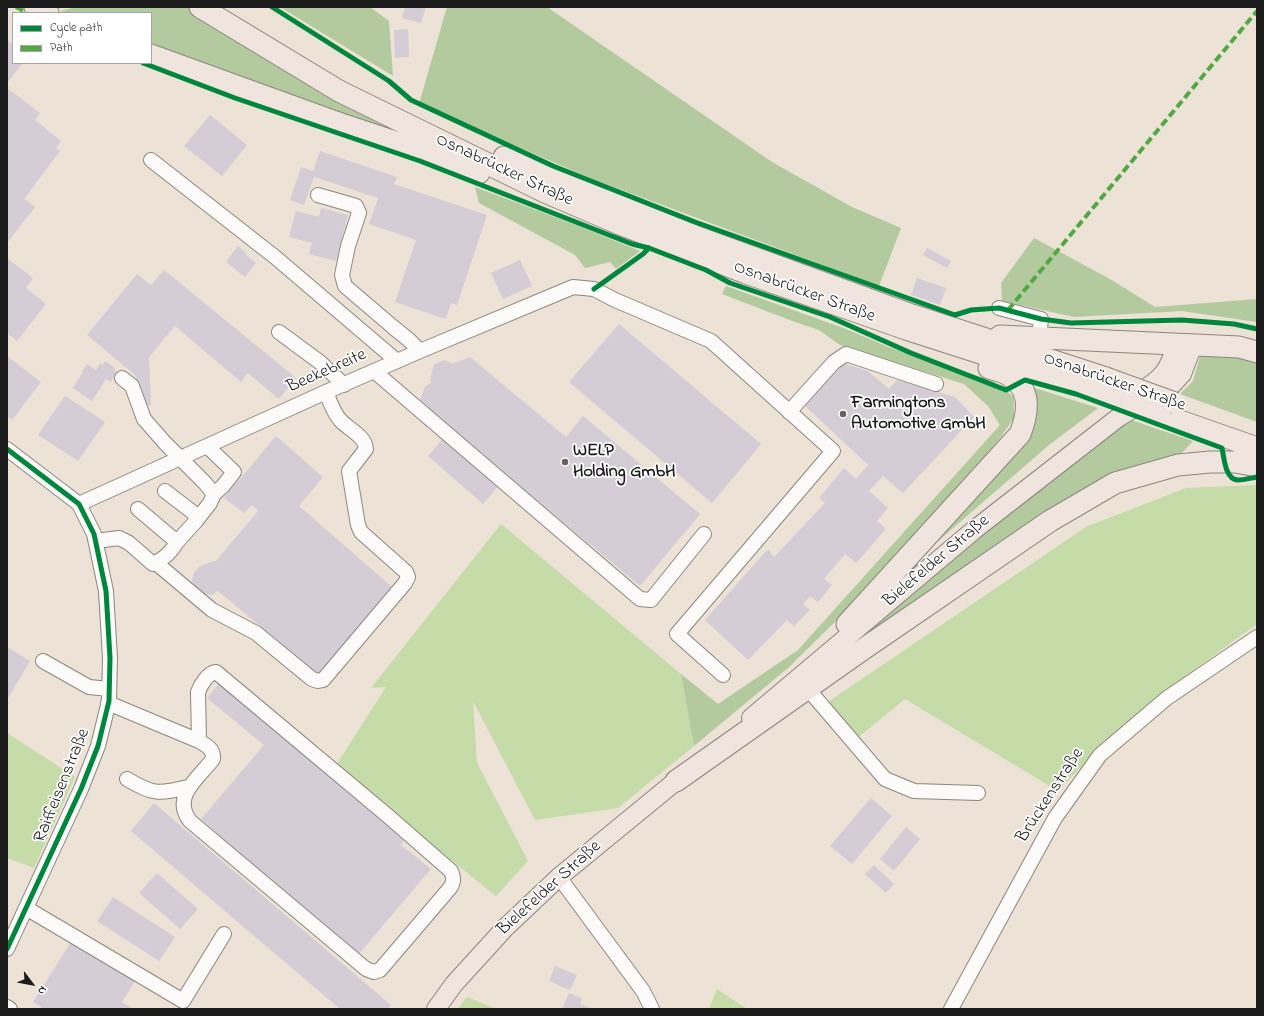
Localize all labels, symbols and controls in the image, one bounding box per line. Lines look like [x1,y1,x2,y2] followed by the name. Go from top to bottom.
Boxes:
[12,12,152,64] legend
[50,19,102,37] text: Cycle path
[50,39,72,57] text: Path
[432,130,576,212] street label: Osnabrücker Straße
[730,257,878,329] street label: Osnabrücker Straße
[284,345,370,399] street label: Beekebreite
[1040,348,1188,418] street label: Osnabrücker Straße
[851,393,986,436] place label: Farmingtons Automotive GmbH
[838,409,848,419] marker: Farmingtons Automotive GmbH
[573,441,675,484] place label: WELP Holding GmbH
[560,457,570,467] marker: WELP Holding GmbH
[879,511,995,613] street label: Bielefelder Straße
[30,726,96,846] street label: Raiffeisenstraße
[1012,745,1090,847] street label: Brückenstraße
[494,837,606,941] street label: Bielefelder Straße
[12,964,52,1004] north arrow
[33,983,51,998] text: N

